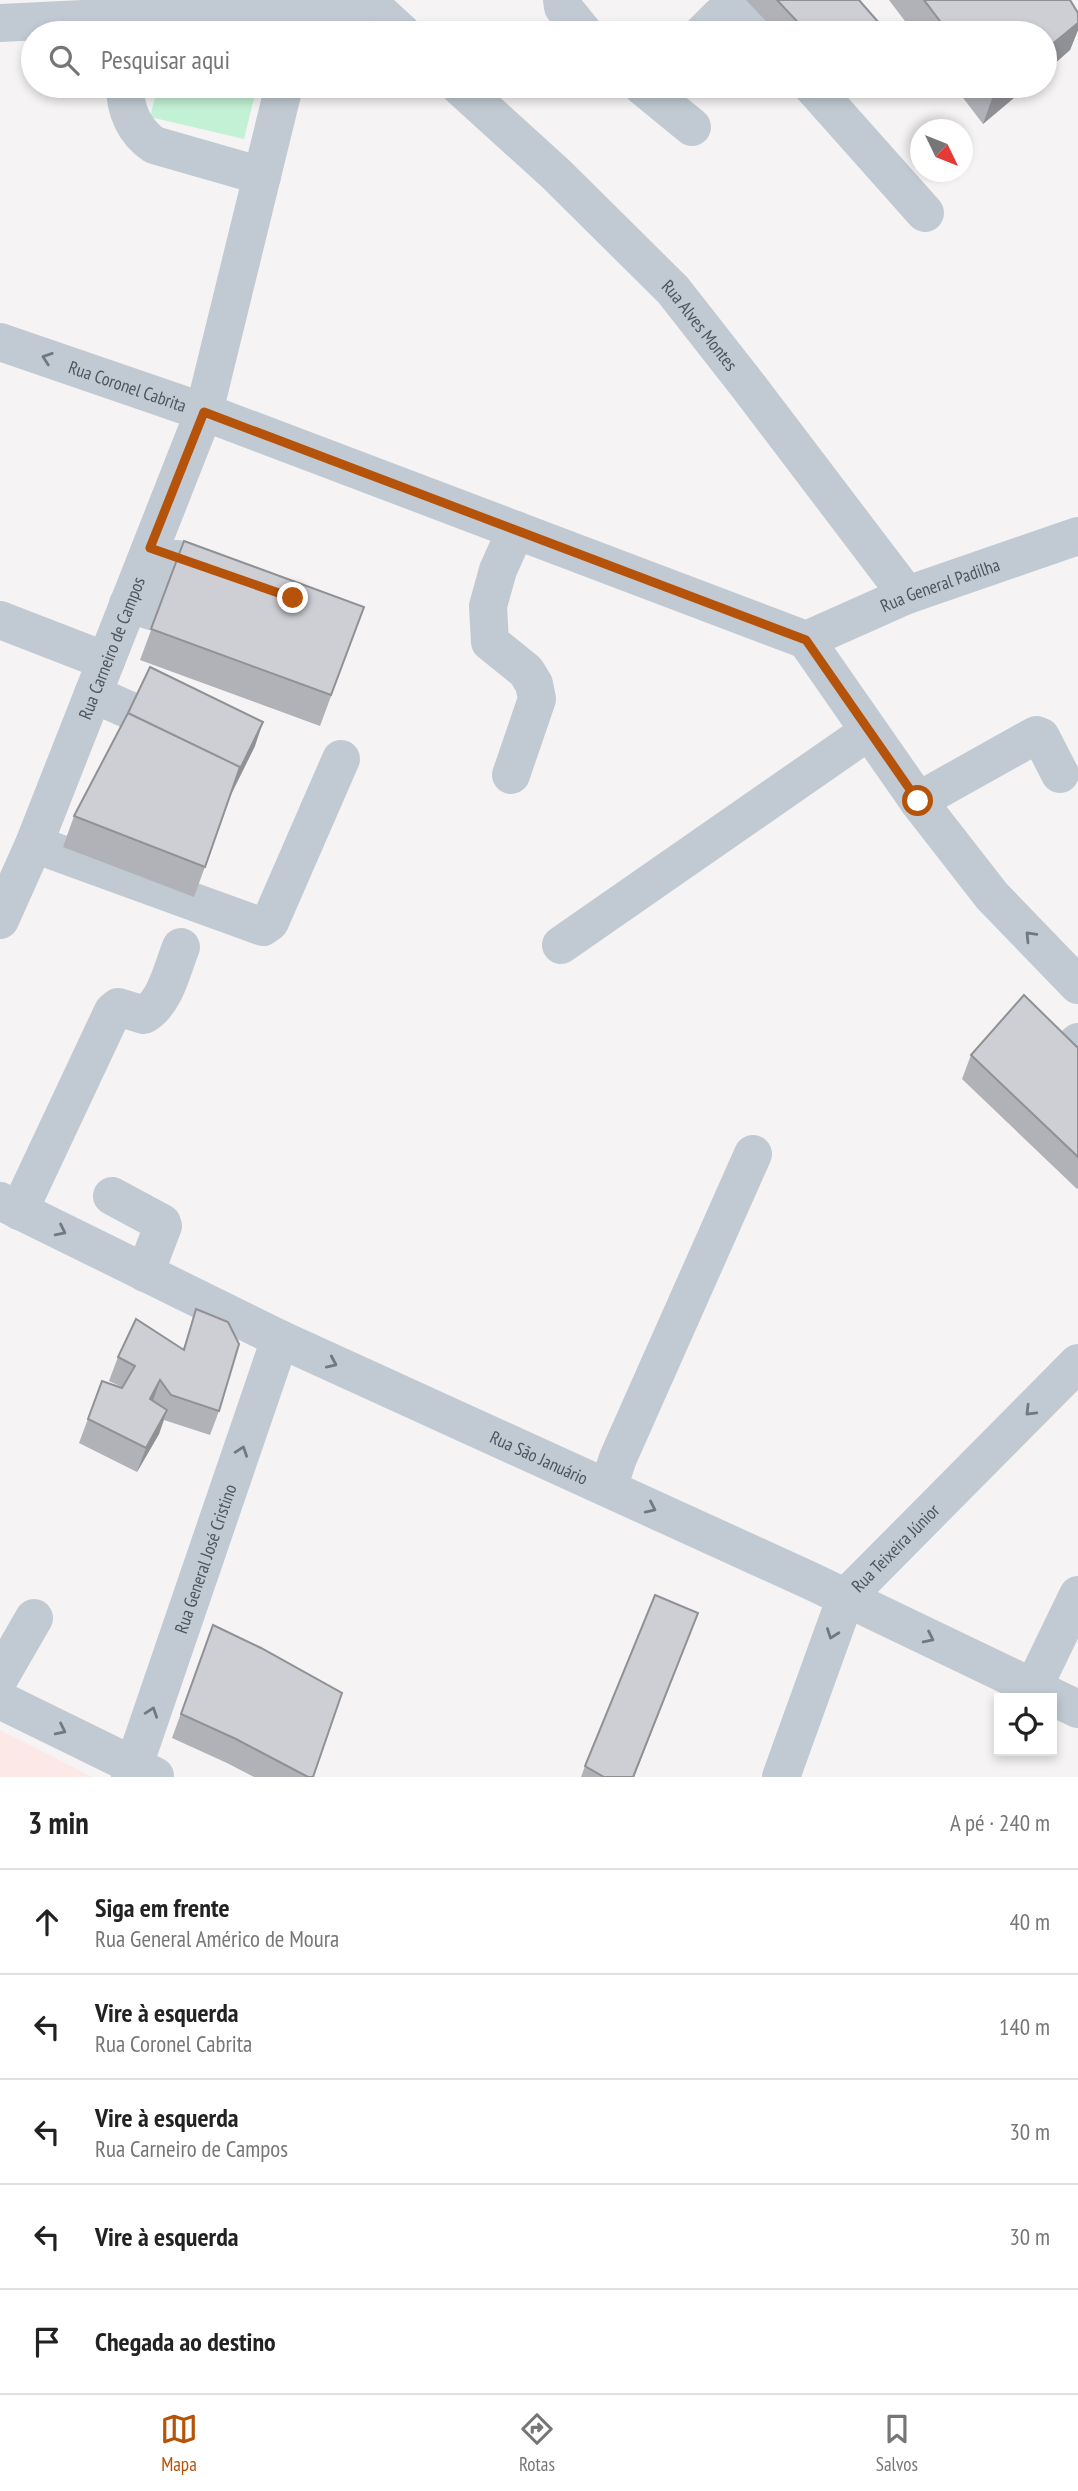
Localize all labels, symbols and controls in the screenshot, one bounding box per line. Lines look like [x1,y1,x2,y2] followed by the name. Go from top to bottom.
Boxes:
[21,21,1057,98] search box
[45,41,83,79] icon: search
[101,43,230,76] text: Pesquisar aqui
[910,119,973,182] north arrow
[657,274,743,375] street label: Rua Alves Montes
[41,352,53,366] one-way arrow
[66,355,190,417] street label: Rua Coronel Cabrita
[877,552,1002,617] street label: Rua General Padilha
[73,573,150,722] street label: Rua Carneiro de Campos
[277,582,308,613] route end
[902,785,933,816] route start
[1026,931,1039,944] one-way arrow
[54,1223,66,1237] one-way arrow
[325,1355,337,1369] one-way arrow
[1025,1403,1038,1416] one-way arrow
[487,1425,592,1489] street label: Rua São Januário
[234,1445,248,1457] one-way arrow
[169,1481,241,1636] street label: Rua General José Cristino
[846,1498,944,1597] street label: Rua Teixeira Júnior
[643,1500,656,1514] one-way arrow
[827,1628,841,1640] one-way arrow
[922,1629,934,1643] one-way arrow
[994,1693,1057,1756] map controls
[994,1693,1057,1756] button: locate
[144,1707,158,1719] one-way arrow
[54,1722,66,1736] one-way arrow
[28,1803,89,1842] text: 3 min
[950,1808,1050,1837] text: A pé · 240 m
[95,1891,230,1924] text: Siga em frente
[28,1903,66,1941] icon: ahead
[1009,1907,1050,1936] text: 40 m
[95,1924,339,1953] text: Rua General Américo de Moura
[95,1996,238,2029] text: Vire à esquerda
[28,2008,66,2046] icon: left
[999,2012,1050,2041] text: 140 m
[95,2029,252,2058] text: Rua Coronel Cabrita
[95,2101,238,2134] text: Vire à esquerda
[28,2113,66,2151] icon: left
[1009,2117,1050,2146] text: 30 m
[95,2134,288,2163] text: Rua Carneiro de Campos
[28,2218,66,2256] icon: left
[95,2220,238,2253] text: Vire à esquerda
[1009,2222,1050,2251] text: 30 m
[28,2323,66,2361] icon: arrive
[95,2325,276,2358] text: Chegada ao destino
[160,2410,198,2476] tab: Mapa
[518,2410,556,2476] tab: Rotas
[876,2410,918,2476] tab: Salvos

